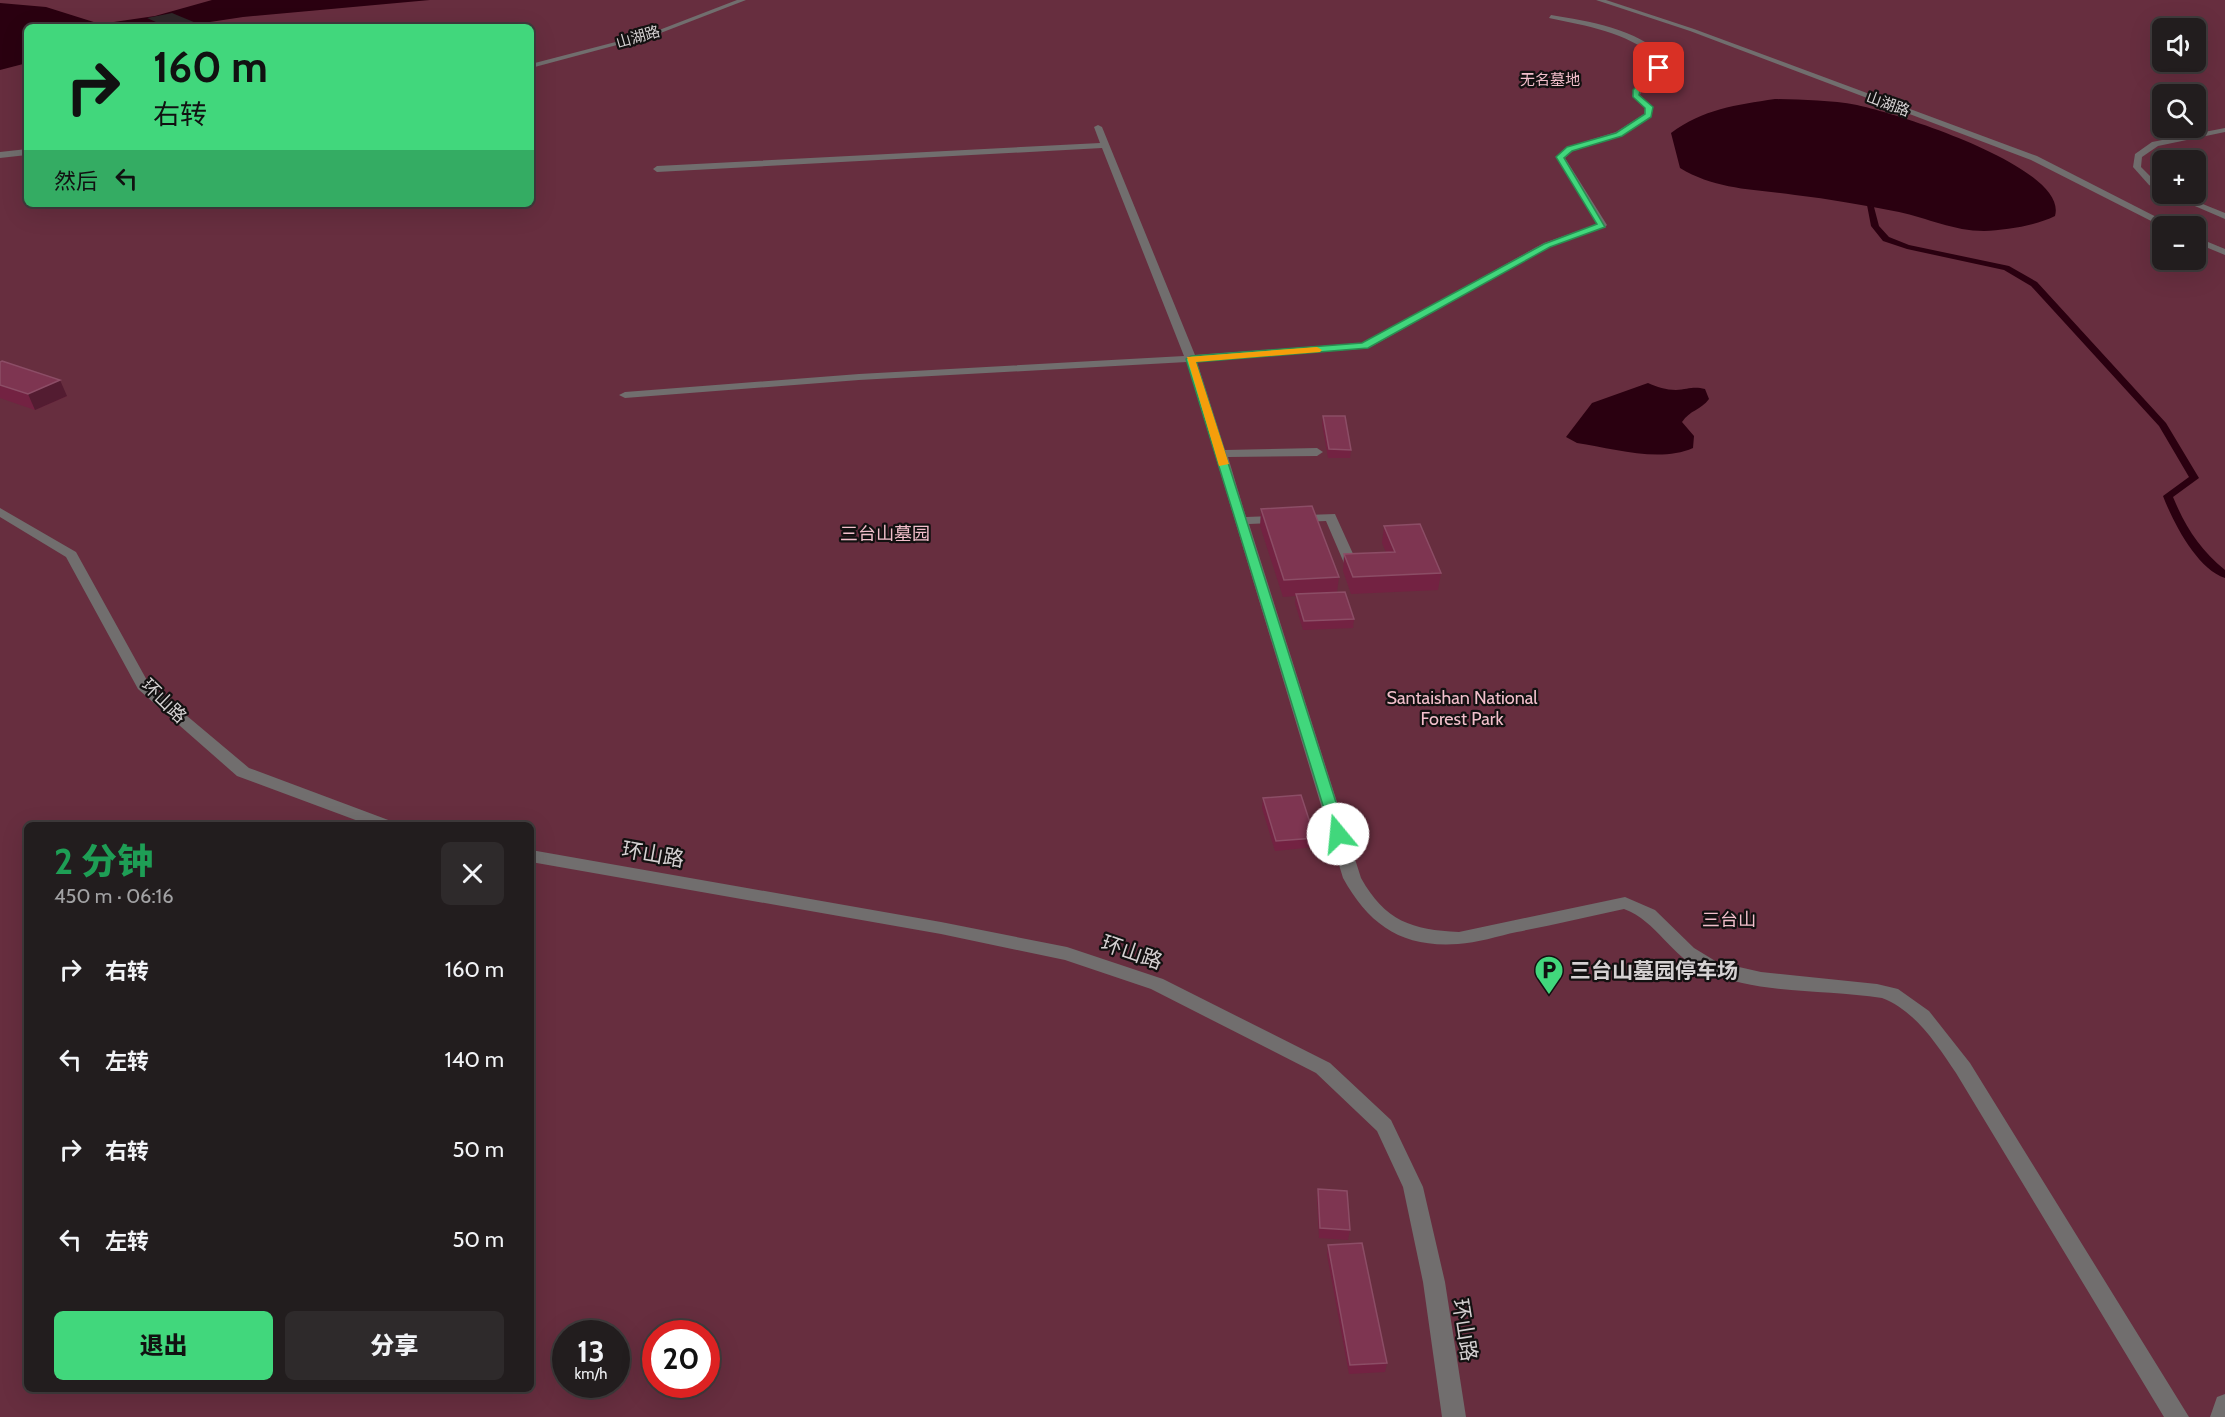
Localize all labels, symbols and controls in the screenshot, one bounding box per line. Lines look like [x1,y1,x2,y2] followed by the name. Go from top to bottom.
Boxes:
[2152,18,2206,270] map controls
[2152,18,2206,72] button: sound
[614,22,662,52] street label: 山湖路
[153,41,268,93] text: 160 m
[1633,42,1684,93] pin
[54,48,132,126] icon: right
[1642,51,1675,84] icon: arrive
[1520,71,1580,89] park label: 无名墓地
[2152,84,2206,138] button: search
[1864,88,1912,120] street label: 山湖路
[153,98,207,131] text: 右转
[2152,150,2206,204] button: +
[110,162,143,195] icon: left
[54,168,98,195] text: 然后
[2152,216,2206,270] button: −
[840,523,930,545] park label: 三台山墓园
[137,674,191,728] street label: 环山路
[1386,687,1538,730] park label: Santaishan National Forest Park
[1306,802,1370,866] position arrow
[620,836,686,872] street label: 环山路
[54,839,153,883] text: 2 分钟
[441,842,504,905] button: close
[54,884,174,908] text: 450 m · 06:16
[1702,909,1756,931] park label: 三台山
[1098,930,1166,974] street label: 环山路
[54,953,87,986] icon: right
[1533,954,1565,996] parking icon: 三台山墓园停车场
[445,956,504,983] text: 160 m
[105,958,149,985] text: 右转
[1570,958,1738,983] place label: 三台山墓园停车场
[54,1043,87,1076] icon: left
[445,1046,504,1073] text: 140 m
[105,1048,149,1075] text: 左转
[54,1133,87,1166] icon: right
[452,1136,504,1163] text: 50 m
[105,1138,149,1165] text: 右转
[54,1223,87,1256] icon: left
[452,1226,504,1253] text: 50 m
[105,1228,149,1255] text: 左转
[1448,1297,1482,1363] street label: 环山路
[54,1311,273,1380] button: 退出
[285,1311,504,1380] button: 分享
[642,1320,720,1398] speed limit sign: 20
[577,1333,605,1370] text: 13
[575,1365,607,1383] text: km/h

